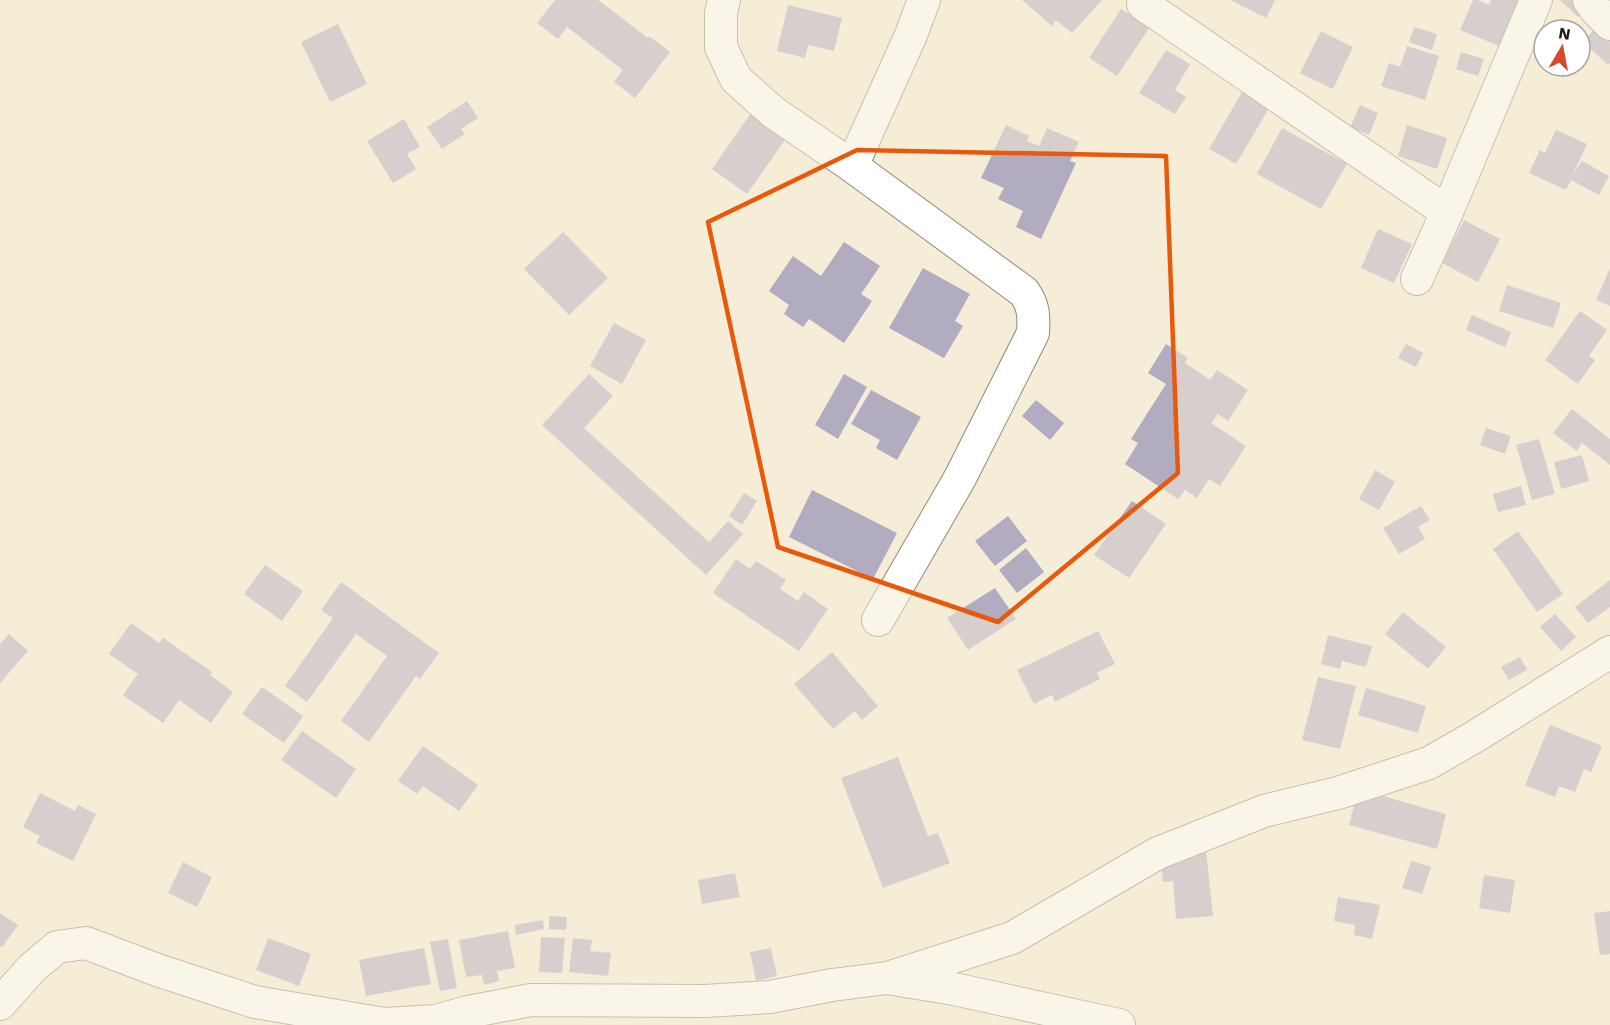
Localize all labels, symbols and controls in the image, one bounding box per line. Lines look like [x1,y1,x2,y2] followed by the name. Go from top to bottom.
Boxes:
[1532,18,1592,78] north arrow
[1557,23,1572,44] text: N

